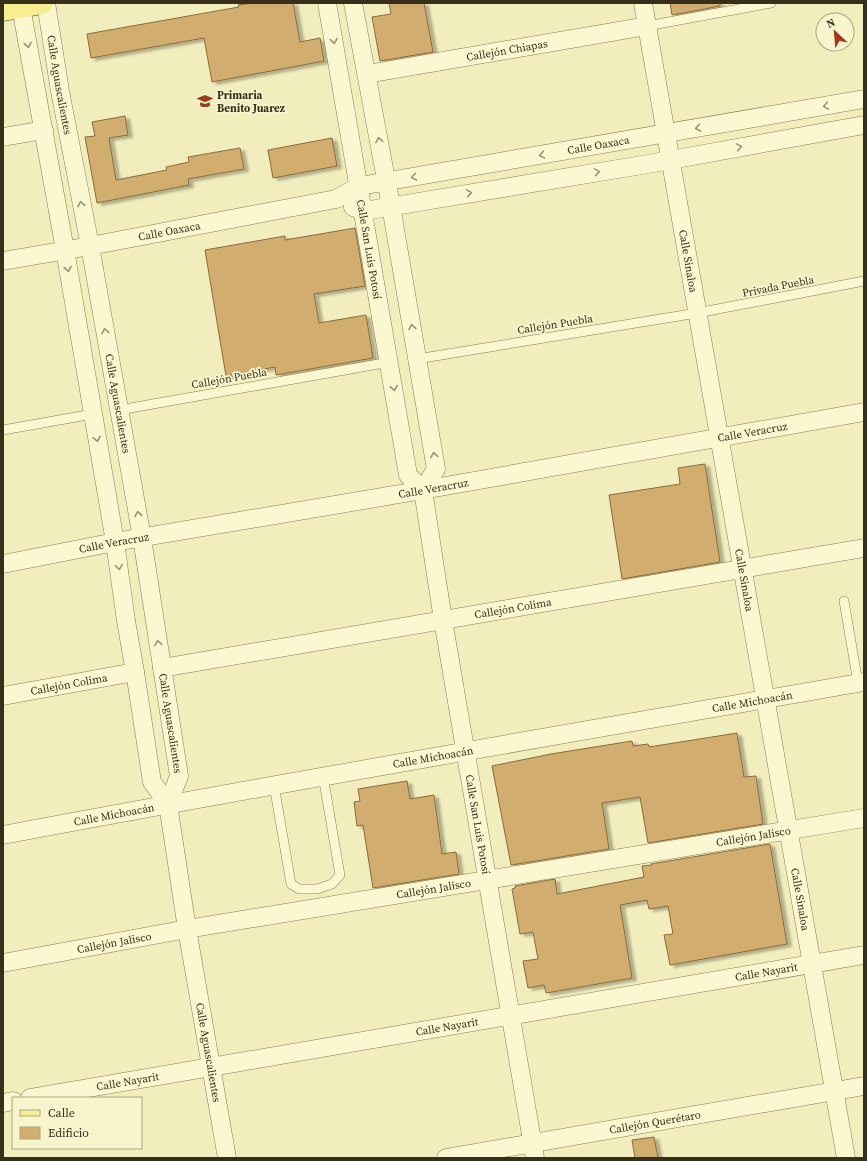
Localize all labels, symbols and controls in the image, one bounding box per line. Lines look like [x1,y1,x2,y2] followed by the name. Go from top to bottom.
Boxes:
[815,12,855,52] north arrow
[824,15,838,32] text: N
[43,34,75,136] street label: Calle Aguascalientes
[465,36,549,65] street label: Callejón Chiapas
[329,38,338,45] one-way arrow
[23,42,31,48] one-way arrow
[217,88,285,116] place label: Primaria Benito Juarez
[196,92,214,110] school or university icon: Primaria Benito Juarez
[822,101,829,110] one-way arrow
[694,124,701,132] one-way arrow
[566,133,631,158] street label: Calle Oaxaca
[375,137,383,143] one-way arrow
[736,143,742,152] one-way arrow
[539,151,545,159] one-way arrow
[594,168,600,177] one-way arrow
[411,173,417,181] one-way arrow
[466,189,472,198] one-way arrow
[353,198,385,301] street label: Calle San Luis Potosí
[78,200,86,207] one-way arrow
[137,218,202,245] street label: Calle Oaxaca
[675,229,701,294] street label: Calle Sinaloa
[64,266,72,273] one-way arrow
[741,272,816,301] street label: Privada Puebla
[516,311,594,338] street label: Callejón Puebla
[408,324,417,330] one-way arrow
[101,328,110,334] one-way arrow
[101,353,134,455] street label: Calle Aguascalientes
[190,364,268,393] street label: Callejón Puebla
[389,385,398,391] one-way arrow
[716,419,789,446] street label: Calle Veracruz
[93,436,101,442] one-way arrow
[430,452,439,458] one-way arrow
[397,475,470,502] street label: Calle Veracruz
[134,511,143,518] one-way arrow
[78,529,150,557] street label: Calle Veracruz
[731,548,757,613] street label: Calle Sinaloa
[114,564,123,570] one-way arrow
[473,594,553,622] street label: Callejón Colima
[154,640,163,646] one-way arrow
[29,670,109,699] street label: Callejón Colima
[155,672,185,775] street label: Calle Aguascalientes
[711,687,794,716] street label: Calle Michoacán
[392,743,475,772] street label: Calle Michoacán
[462,773,493,876] street label: Calle San Luis Potosí
[73,800,156,830] street label: Calle Michoacán
[715,823,792,850] street label: Callejón Jalisco
[787,867,813,932] street label: Calle Sinaloa
[395,876,472,903] street label: Callejón Jalisco
[76,929,153,957] street label: Callejón Jalisco
[734,959,799,985] street label: Calle Nayarit
[192,1002,224,1104] street label: Calle Aguascalientes
[415,1014,480,1040] street label: Calle Nayarit
[95,1069,161,1095] street label: Calle Nayarit
[12,1097,142,1149] legend
[48,1105,75,1121] text: Calle
[608,1107,702,1138] street label: Callejón Querétaro
[48,1125,89,1141] text: Edificio

